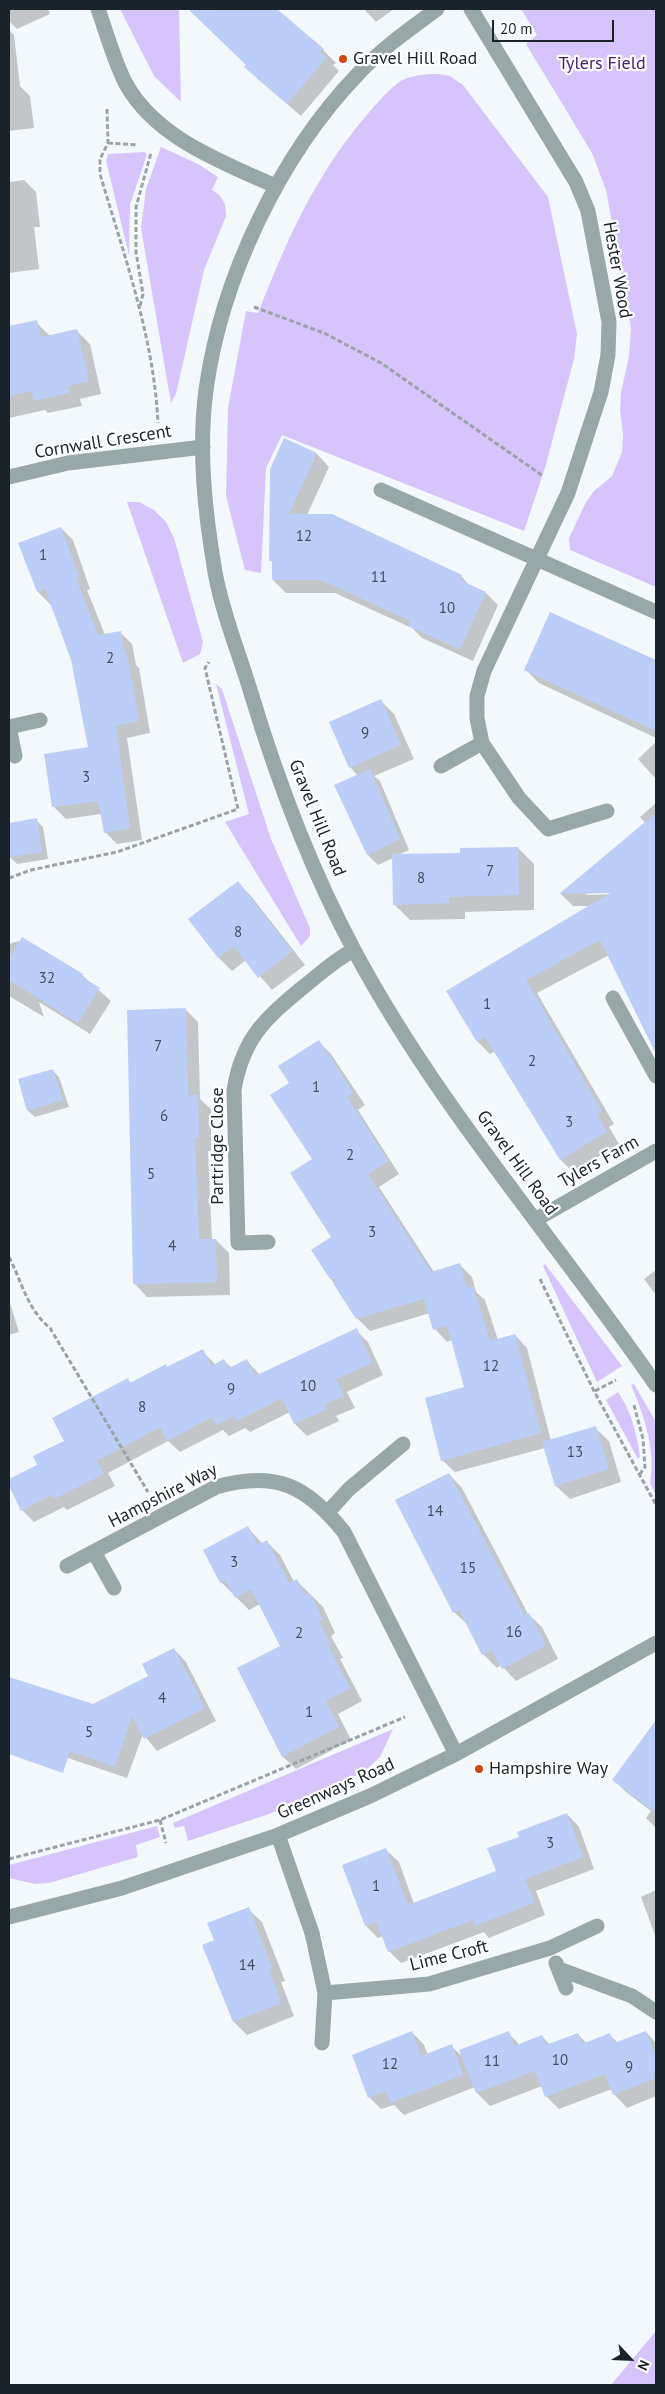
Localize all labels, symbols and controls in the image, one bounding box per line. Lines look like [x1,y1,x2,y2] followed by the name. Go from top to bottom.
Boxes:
[495,10,618,42] scale bar
[500,19,533,38] text: 20 m
[353,48,477,70] place label: Gravel Hill Road
[337,53,349,65] marker: Gravel Hill Road
[558,53,646,75] park label: Tylers Field
[598,220,636,320] street label: Hester Wood
[33,421,173,463] street label: Cornwall Crescent
[296,528,312,546] house number: 12
[39,547,47,565] house number: 1
[371,569,387,587] house number: 11
[439,600,455,618] house number: 10
[106,650,114,668] house number: 2
[361,725,369,743] house number: 9
[284,756,350,880] street label: Gravel Hill Road
[82,769,90,787] house number: 3
[486,863,494,881] house number: 7
[417,870,425,888] house number: 8
[234,924,242,942] house number: 8
[39,970,55,988] house number: 32
[483,996,491,1014] house number: 1
[154,1038,162,1056] house number: 7
[528,1053,536,1071] house number: 2
[312,1079,320,1097] house number: 1
[207,1087,229,1205] street label: Partridge Close
[472,1106,562,1220] street label: Gravel Hill Road
[160,1108,168,1126] house number: 6
[565,1114,573,1132] house number: 3
[555,1131,643,1193] street label: Tylers Farm
[346,1147,354,1165] house number: 2
[147,1166,155,1184] house number: 5
[368,1224,376,1242] house number: 3
[168,1238,176,1256] house number: 4
[483,1358,499,1376] house number: 12
[300,1378,316,1396] house number: 10
[227,1381,235,1399] house number: 9
[138,1399,146,1417] house number: 8
[567,1444,583,1462] house number: 13
[105,1459,221,1533] street label: Hampshire Way
[427,1503,443,1521] house number: 14
[230,1554,238,1572] house number: 3
[460,1560,476,1578] house number: 15
[506,1624,522,1642] house number: 16
[295,1625,303,1643] house number: 2
[158,1690,166,1708] house number: 4
[305,1704,313,1722] house number: 1
[85,1724,93,1742] house number: 5
[274,1753,398,1825] street label: Greenways Road
[489,1758,608,1780] place label: Hampshire Way
[473,1763,485,1775] marker: Hampshire Way
[546,1835,554,1853] house number: 3
[372,1878,380,1896] house number: 1
[408,1936,490,1976] street label: Lime Croft
[239,1957,255,1975] house number: 14
[552,2052,568,2070] house number: 10
[484,2053,500,2071] house number: 11
[382,2056,398,2074] house number: 12
[625,2059,633,2077] house number: 9
[605,2334,655,2384] north arrow
[633,2357,654,2373] text: N

